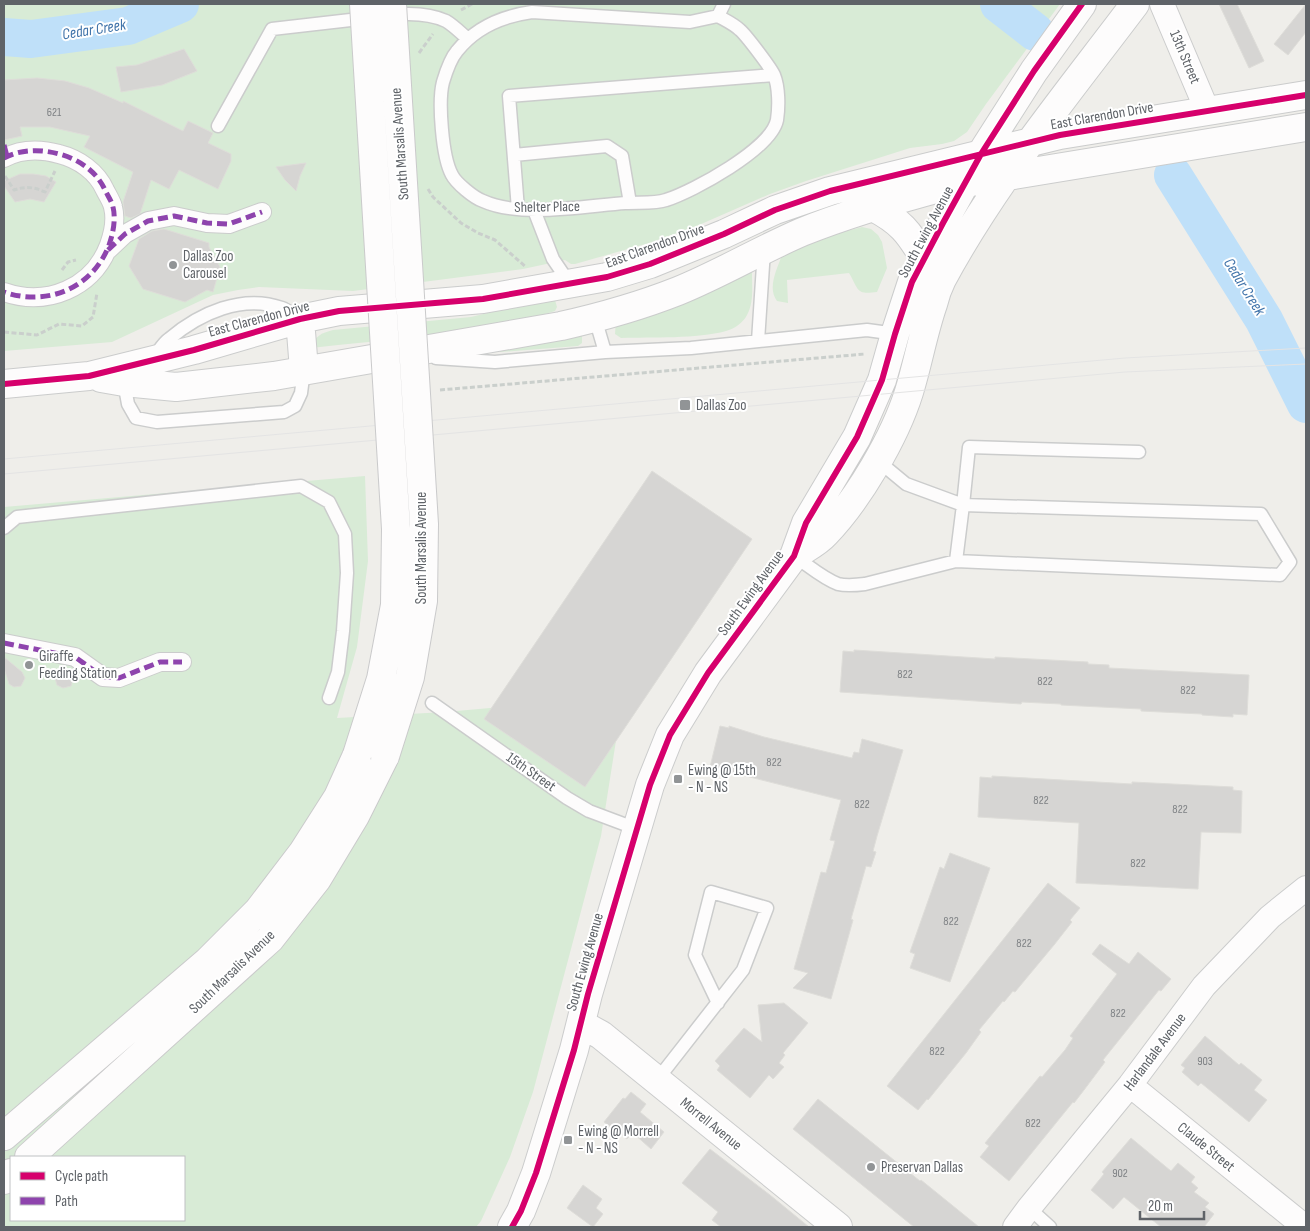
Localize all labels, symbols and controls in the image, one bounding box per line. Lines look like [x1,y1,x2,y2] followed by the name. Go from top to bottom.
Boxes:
[61,15,128,44] water label: Cedar Creek
[1165,27,1205,87] street label: 13th Street
[387,87,413,201] street label: South Marsalis Avenue
[1049,98,1155,134] street label: East Clarendon Drive
[47,105,62,120] house number: 621
[894,183,958,281] street label: South Ewing Avenue
[514,197,580,217] street label: Shelter Place
[603,219,707,273] street label: East Clarendon Drive
[183,247,234,283] place label: Dallas Zoo Carousel
[1219,255,1270,320] water label: Cedar Creek
[167,259,179,271] marker: Dallas Zoo Carousel
[206,296,312,342] street label: East Clarendon Drive
[696,396,747,415] place label: Dallas Zoo
[678,398,692,412] marker: Dallas Zoo
[412,492,431,604] street label: South Marsalis Avenue
[714,546,788,640] street label: South Ewing Avenue
[39,647,117,683] place label: Giraffe Feeding Station
[23,659,35,671] marker: Giraffe Feeding Station
[897,667,913,682] house number: 822
[1037,674,1053,689] house number: 822
[1180,683,1196,698] house number: 822
[502,748,560,796] street label: 15th Street
[766,755,782,770] house number: 822
[688,761,756,797] place label: Ewing @ 15th - N - NS
[672,773,684,785] marker: Ewing @ 15th - N - NS
[1033,793,1049,808] house number: 822
[854,797,870,812] house number: 822
[1172,802,1188,817] house number: 822
[1130,856,1146,871] house number: 822
[562,911,608,1013] street label: South Ewing Avenue
[943,914,959,929] house number: 822
[185,926,279,1018] street label: South Marsalis Avenue
[1016,936,1032,951] house number: 822
[1110,1006,1126,1021] house number: 822
[1120,1009,1190,1095] street label: Harlandale Avenue
[929,1044,945,1059] house number: 822
[1197,1054,1213,1069] house number: 903
[676,1093,746,1155] street label: Morrell Avenue
[1025,1116,1041,1131] house number: 822
[1173,1118,1239,1176] street label: Claude Street
[578,1122,659,1158] place label: Ewing @ Morrell - N - NS
[562,1134,574,1146] marker: Ewing @ Morrell - N - NS
[10,1156,185,1221] legend
[881,1158,963,1177] place label: Preservan Dallas
[865,1161,877,1173] marker: Preservan Dallas
[1112,1166,1128,1181] house number: 902
[55,1167,108,1186] text: Cycle path
[1140,1188,1204,1220] scale bar
[55,1192,78,1211] text: Path
[1148,1197,1173,1216] text: 20 m

